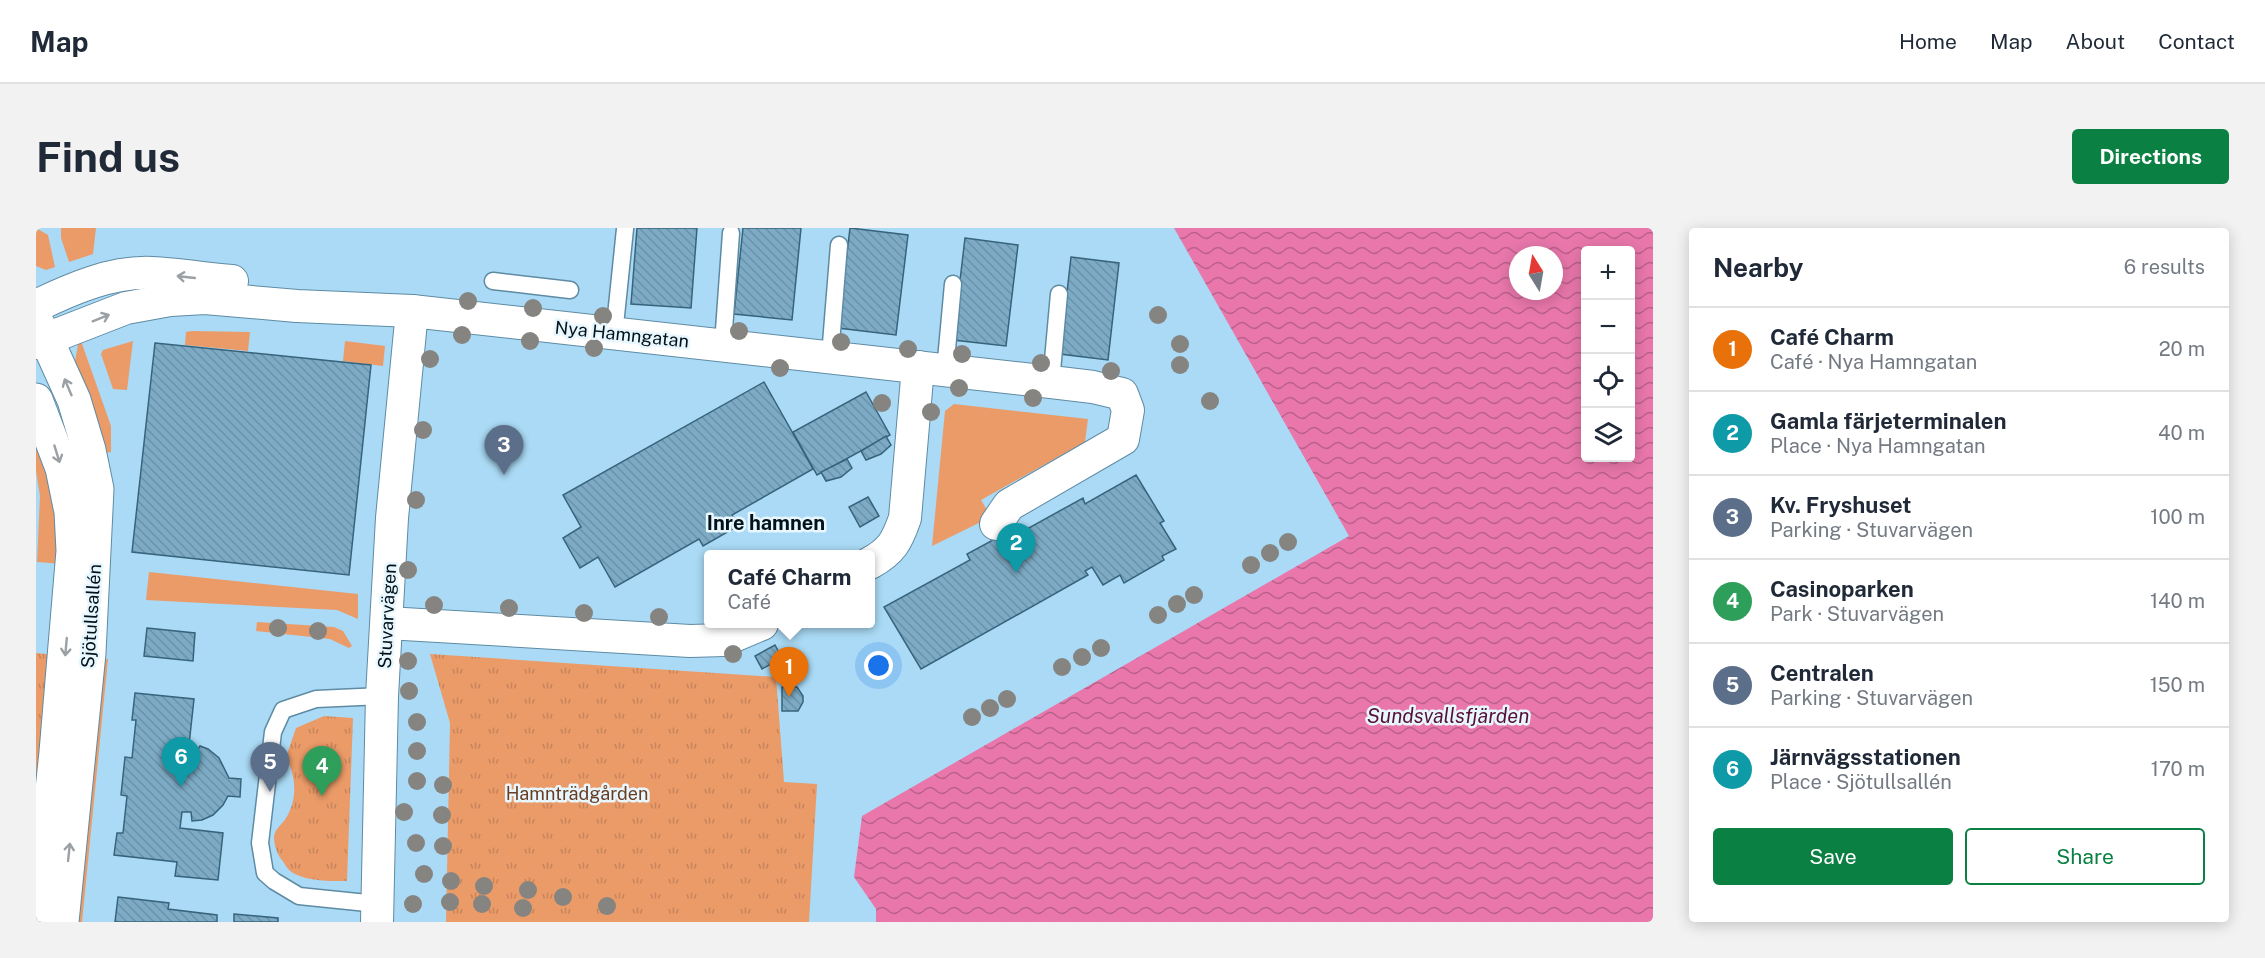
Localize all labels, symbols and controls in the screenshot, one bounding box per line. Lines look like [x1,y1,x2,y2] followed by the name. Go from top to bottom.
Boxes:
[30,25,89,58] text: Map
[1899,29,1957,54] text: Home
[1990,29,2033,54] text: Map
[2066,29,2125,54] text: About
[2158,29,2235,54] text: Contact
[2072,129,2229,184] button: Directions
[36,132,180,181] text: Find us
[1509,246,1563,300] north arrow
[1581,246,1635,462] map controls
[1581,246,1635,300] button: +
[1713,252,1803,283] text: Nearby
[2124,255,2205,279] text: 6 results
[177,271,197,282] one-way arrow
[1581,300,1635,354] button: −
[91,312,110,323] one-way arrow
[554,317,690,351] street label: Nya Hamngatan
[1770,324,1894,350] text: Café Charm
[1728,337,1737,361] text: 1
[2159,337,2205,361] text: 20 m
[1770,350,1977,374] text: Café · Nya Hamngatan
[1581,354,1635,408] button: locate
[62,378,73,397] one-way arrow
[1581,408,1635,462] button: layers
[1770,408,2007,434] text: Gamla färjeterminalen
[1726,421,1739,445] text: 2
[2158,421,2205,445] text: 40 m
[484,426,524,475] pin: 3
[1770,434,1986,458] text: Place · Nya Hamngatan
[53,444,64,463] one-way arrow
[1770,492,1911,518] text: Kv. Fryshuset
[1726,505,1739,529] text: 3
[2150,505,2205,529] text: 100 m
[707,511,825,535] district label: Inre hamnen
[1770,518,1973,542] text: Parking · Stuvarvägen
[996,524,1036,573] pin: 2
[704,550,875,628] popup
[77,563,105,669] street label: Sjötullsallén
[374,563,400,669] street label: Stuvarvägen
[728,564,852,590] text: Café Charm
[1770,576,1914,602] text: Casinoparken
[1726,589,1739,613] text: 4
[2150,589,2205,613] text: 140 m
[728,590,771,614] text: Café
[1770,602,1944,626] text: Park · Stuvarvägen
[60,636,71,656] one-way arrow
[770,648,808,697] pin: 1
[864,651,893,680] your location
[1770,660,1874,686] text: Centralen
[1726,673,1739,697] text: 5
[2150,673,2205,697] text: 150 m
[1770,686,1973,710] text: Parking · Stuvarvägen
[1367,704,1529,728] water label: Sundsvallsfjärden
[162,738,200,787] pin: 6
[250,742,290,792] pin: 5
[1770,744,1961,770] text: Järnvägsstationen
[302,746,342,796] pin: 4
[1726,757,1739,781] text: 6
[2151,757,2205,781] text: 170 m
[1770,770,1952,794] text: Place · Sjötullsallén
[506,783,648,804] park label: Hamnträdgården
[1713,828,1953,885] button: Save
[1965,828,2205,885] button: Share
[64,843,75,862] one-way arrow

